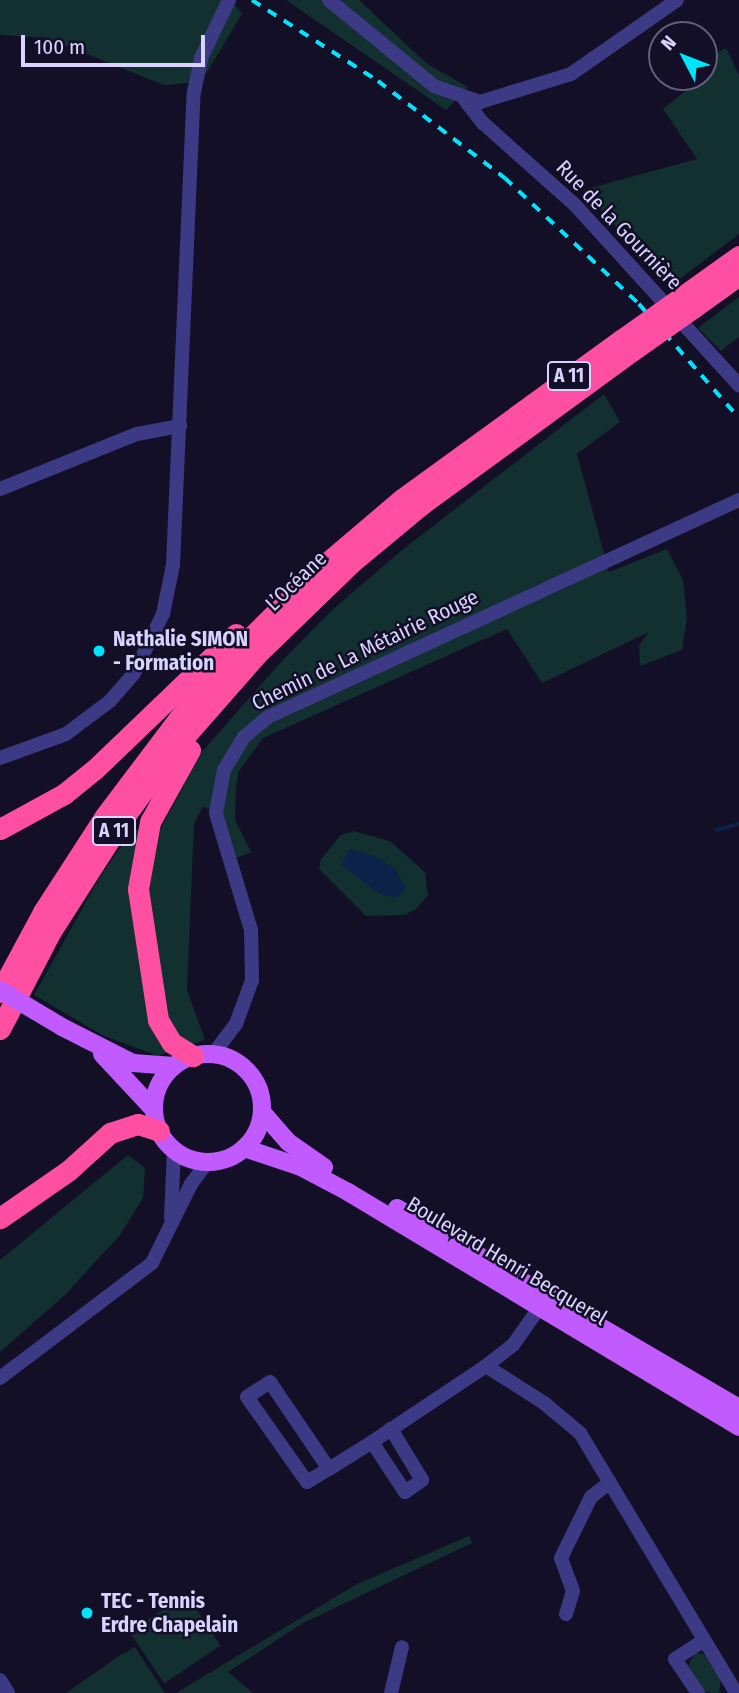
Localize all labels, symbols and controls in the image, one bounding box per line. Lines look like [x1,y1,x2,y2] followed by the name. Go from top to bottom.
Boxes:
[24,21,208,65] scale bar
[648,21,718,91] north arrow
[656,31,681,55] text: N
[34,34,85,60] text: 100 m
[551,155,687,295] street label: Rue de la Gournière
[546,360,592,392] road number: A 11
[260,546,332,616] street label: L’Océane
[248,584,482,716] street label: Chemin de La Métairie Rouge
[113,626,248,676] place label: Nathalie SIMON - Formation
[91,643,107,659] marker: Nathalie SIMON - Formation
[91,816,137,846] road number: A 11
[402,1191,612,1331] street label: Boulevard Henri Becquerel
[101,1588,238,1638] place label: TEC - Tennis Erdre Chapelain
[79,1605,95,1621] marker: TEC - Tennis Erdre Chapelain

